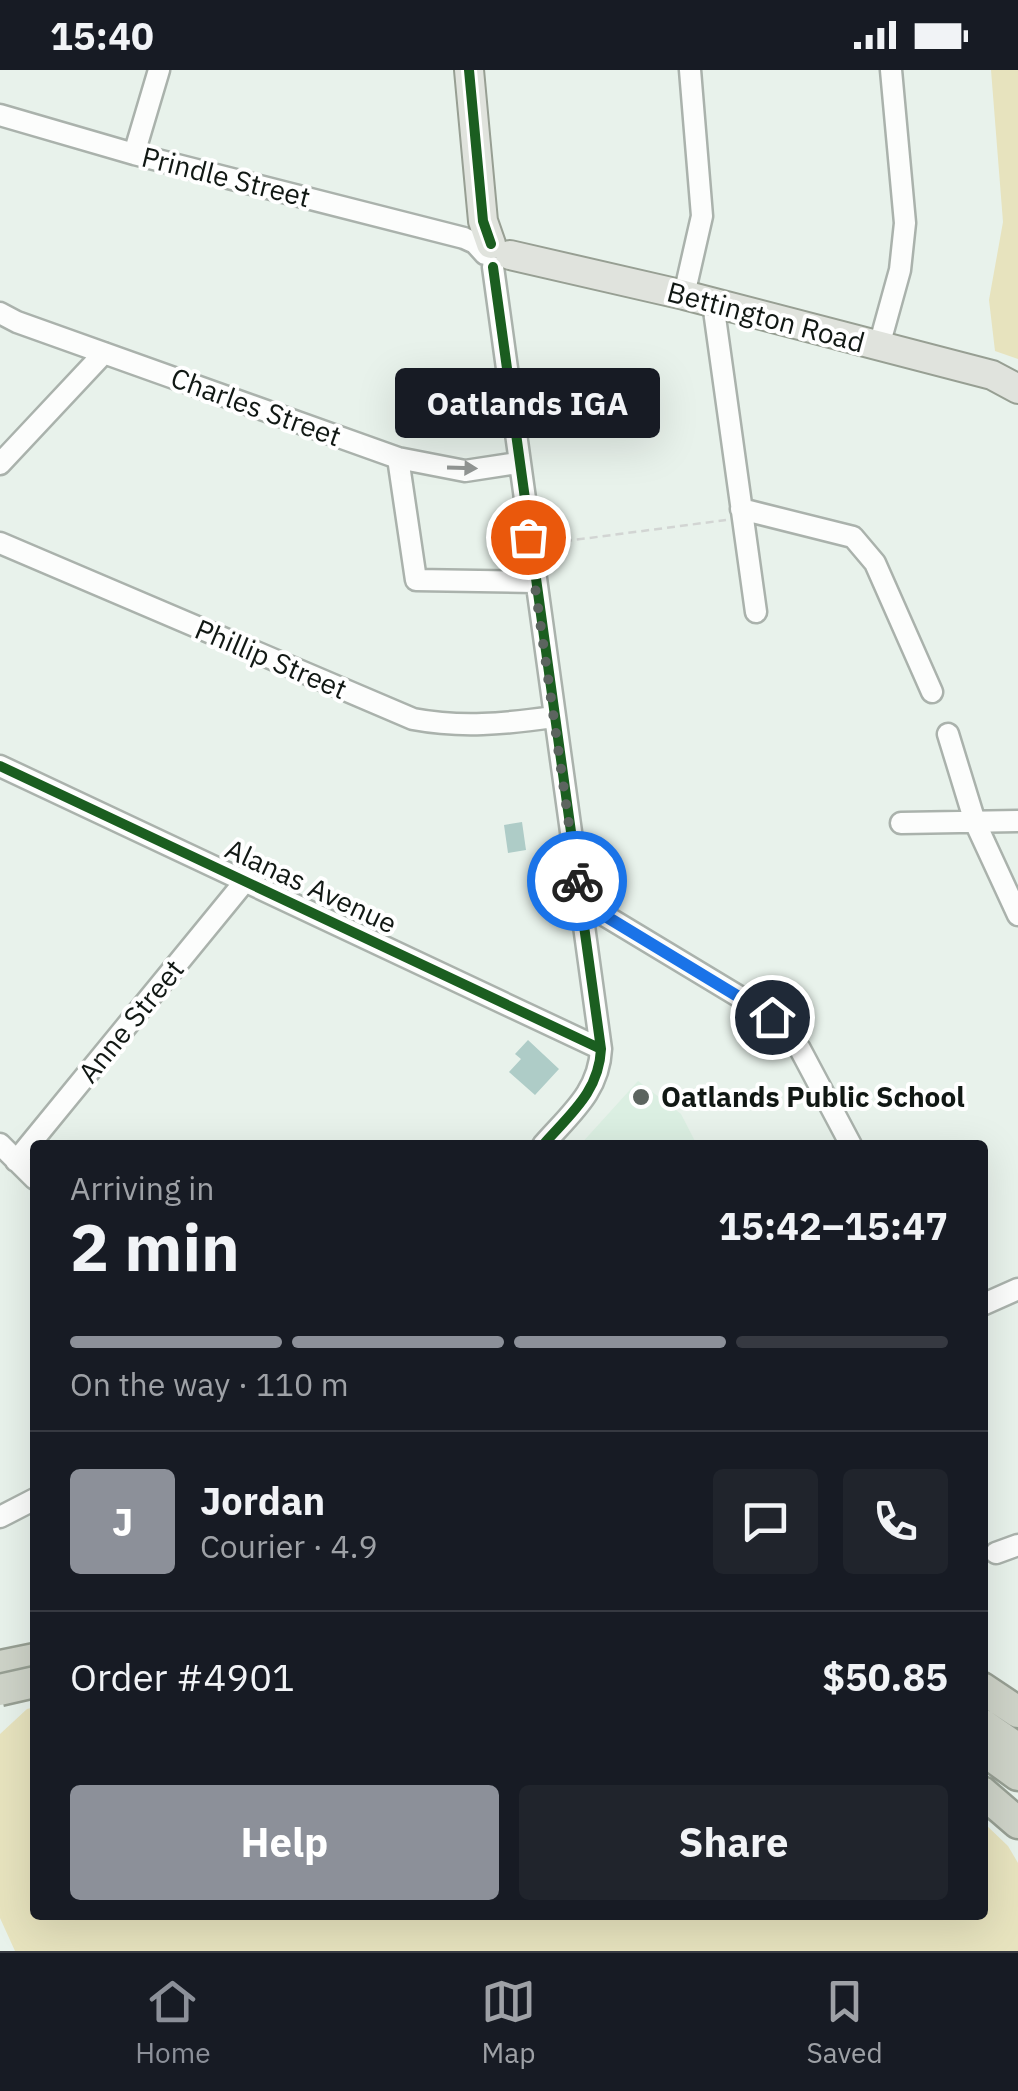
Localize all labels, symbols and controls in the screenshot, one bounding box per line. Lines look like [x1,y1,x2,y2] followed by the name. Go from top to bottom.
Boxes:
[50,11,154,60] text: 15:40
[138,138,314,215] street label: Prindle Street
[663,272,869,361] street label: Bettington Road
[166,359,346,454] street label: Charles Street
[396,367,660,437] callout: Oatlands IGA
[427,382,629,424] text: Oatlands IGA
[447,460,479,476] one-way arrow
[486,495,571,580] pin
[501,510,556,565] icon: bag
[190,610,353,707] street label: Phillip Street
[220,830,403,941] street label: Alanas Avenue
[527,831,627,931] courier
[550,854,605,909] icon: bike
[69,951,192,1090] street label: Anne Street
[730,975,815,1060] pin
[745,990,800,1045] icon: home
[661,1078,965,1115] place label: Oatlands Public School
[630,1086,652,1108] marker: Oatlands Public School
[70,1167,215,1209] text: Arriving in
[718,1201,948,1250] text: 15:42–15:47
[70,1204,240,1289] text: 2 min
[70,1363,349,1405] text: On the way · 110 m
[713,1469,818,1574] button: chat
[843,1469,948,1574] button: phone
[200,1476,325,1525] text: Jordan
[112,1497,133,1546] text: J
[200,1525,378,1567] text: Courier · 4.9
[70,1652,295,1701] text: Order #4901
[822,1652,948,1701] text: $50.85
[70,1785,499,1900] button: Help
[519,1785,948,1900] button: Share
[135,1974,211,2071] tab: Home
[481,1974,536,2071] tab: Map
[807,1974,883,2071] tab: Saved

